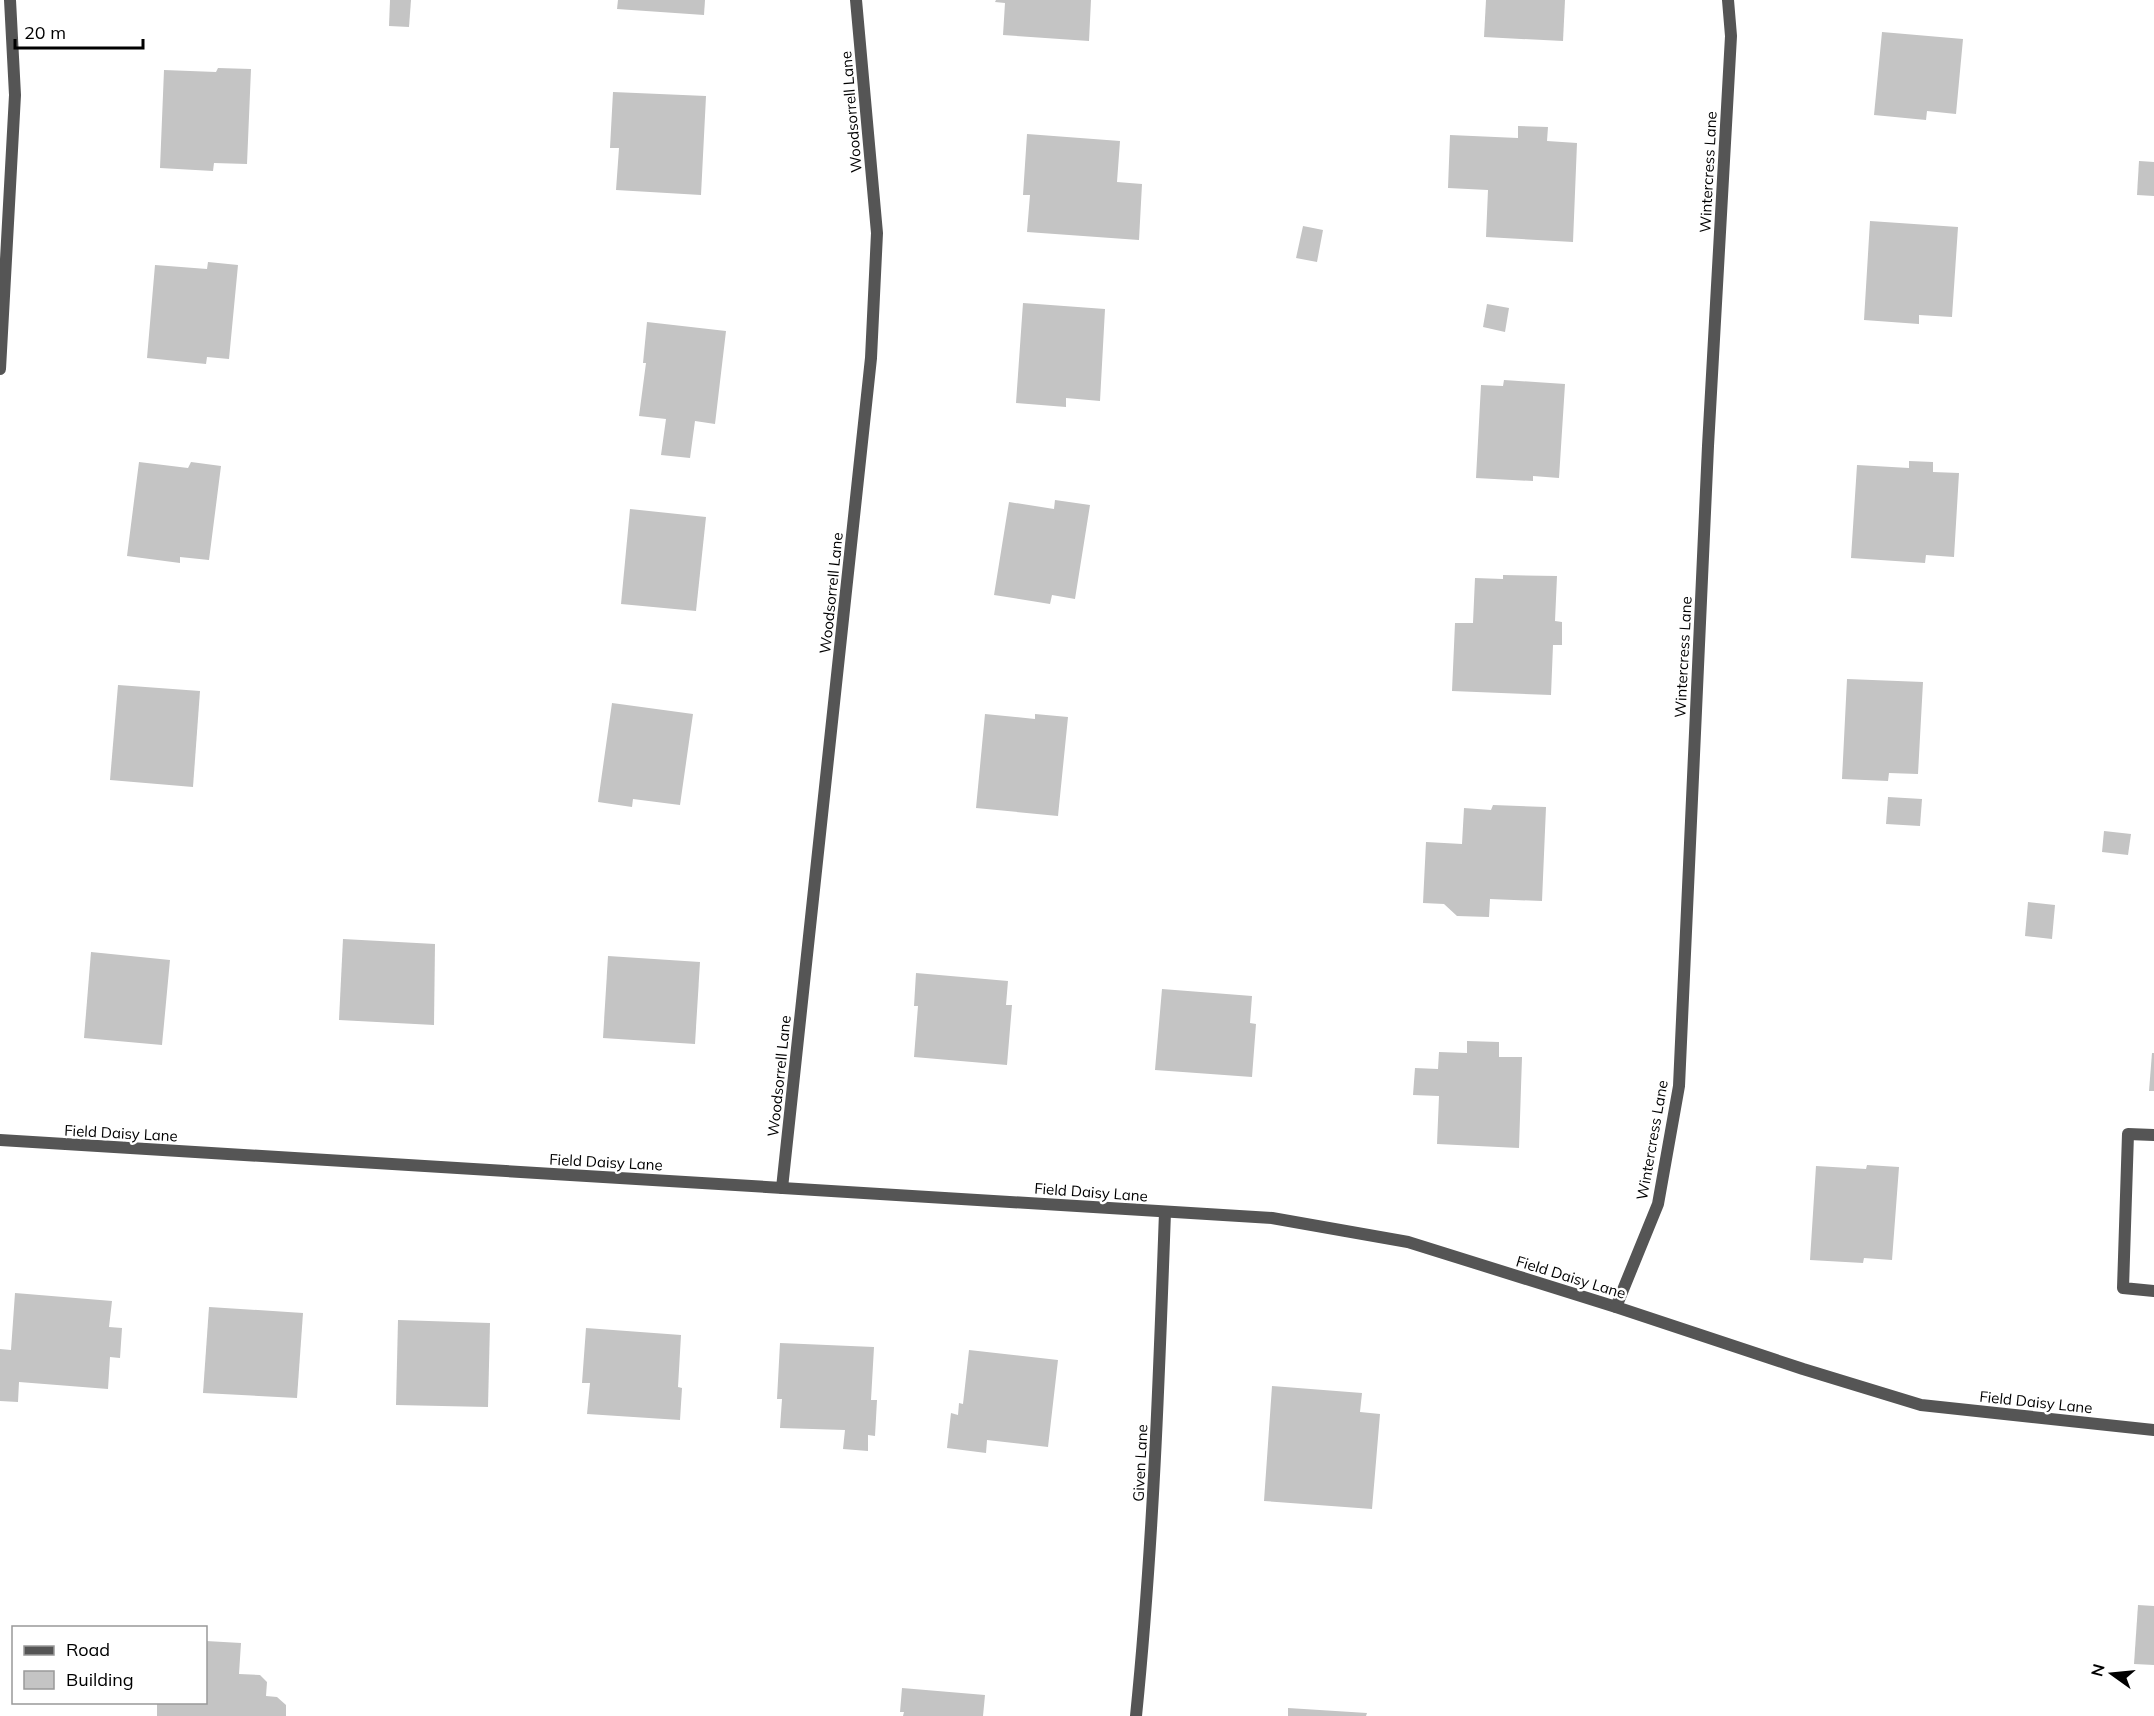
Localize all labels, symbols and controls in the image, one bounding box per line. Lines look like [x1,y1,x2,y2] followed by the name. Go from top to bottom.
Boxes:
[15,12,142,50] scale bar
[24,21,66,44] text: 20 m
[836,50,866,174] street label: Woodsorrell Lane
[1695,111,1721,233] street label: Wintercress Lane
[815,531,847,655] street label: Woodsorrell Lane
[1670,596,1696,718] street label: Wintercress Lane
[763,1014,795,1138] street label: Woodsorrell Lane
[1632,1078,1672,1202] street label: Wintercress Lane
[64,1121,178,1145] street label: Field Daisy Lane
[549,1150,663,1174] street label: Field Daisy Lane
[1034,1179,1148,1205] street label: Field Daisy Lane
[1514,1251,1628,1303] street label: Field Daisy Lane
[1978,1387,2094,1417] street label: Field Daisy Lane
[1128,1424,1152,1502] street label: Given Lane
[12,1626,207,1704] legend
[66,1638,110,1661] text: Road
[2082,1644,2142,1704] north arrow
[2086,1662,2109,1679] text: N
[66,1668,134,1691] text: Building

